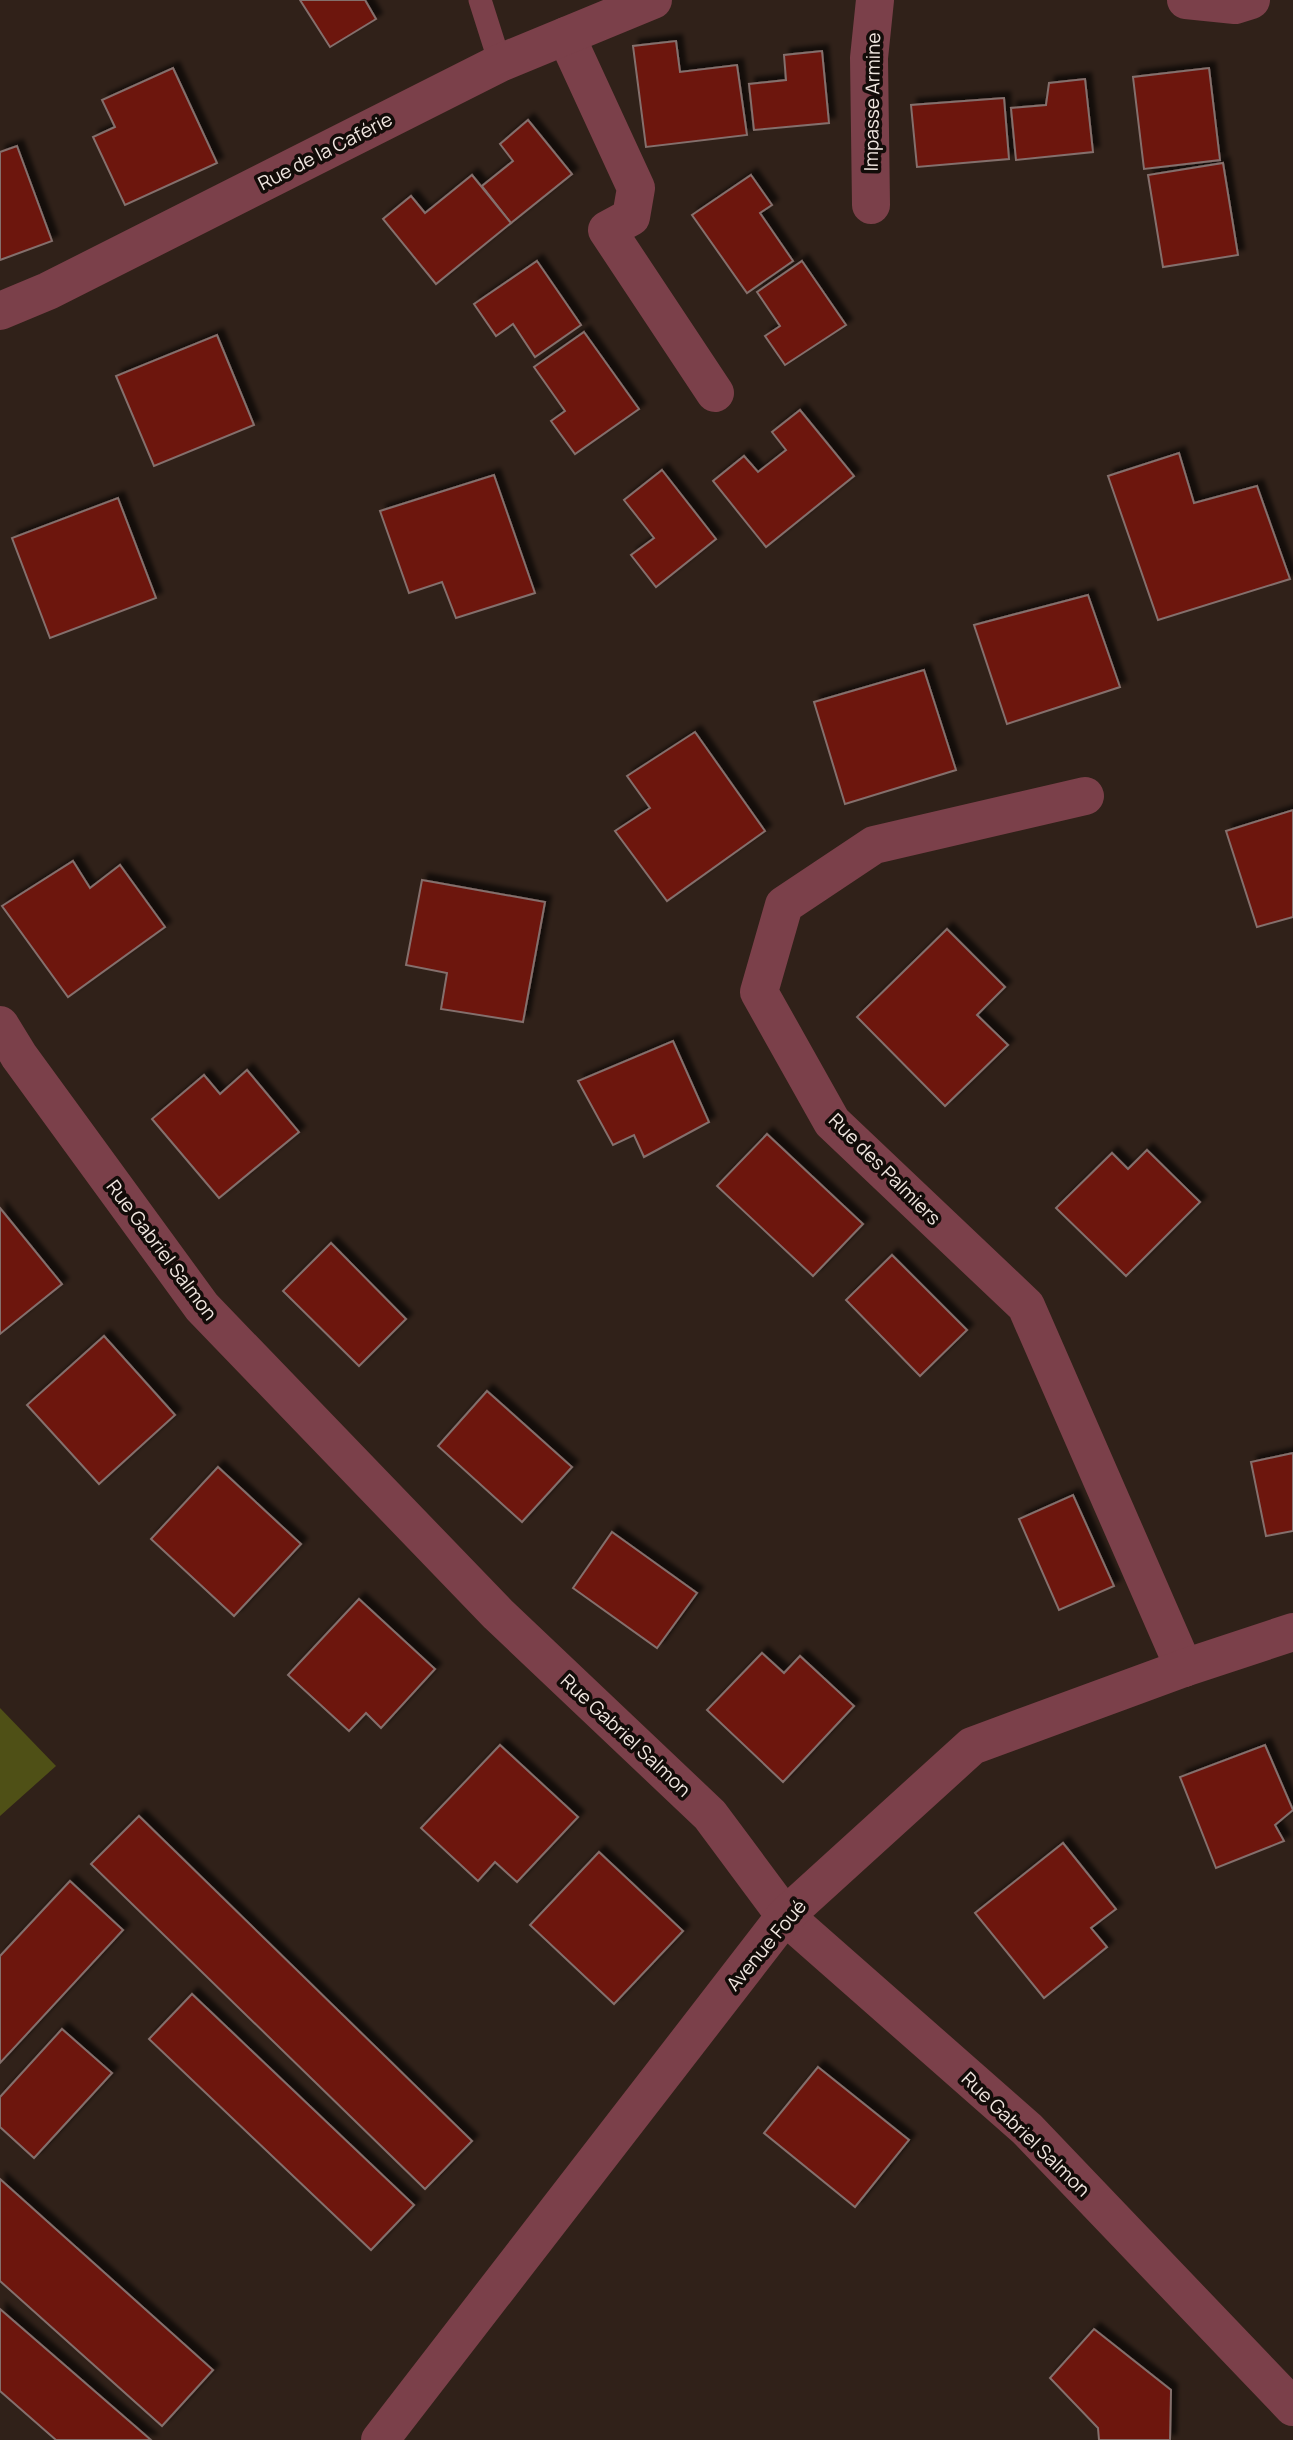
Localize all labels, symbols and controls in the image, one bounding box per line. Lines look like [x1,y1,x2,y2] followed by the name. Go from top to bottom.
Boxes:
[858,32,886,172] street label: Impasse Armine
[253,106,397,196] street label: Rue de la Caférie
[823,1107,947,1231] street label: Rue des Palmiers
[101,1175,223,1325] street label: Rue Gabriel Salmon
[555,1668,697,1802] street label: Rue Gabriel Salmon
[720,1894,812,1996] street label: Avenue Foué
[956,2066,1096,2202] street label: Rue Gabriel Salmon

